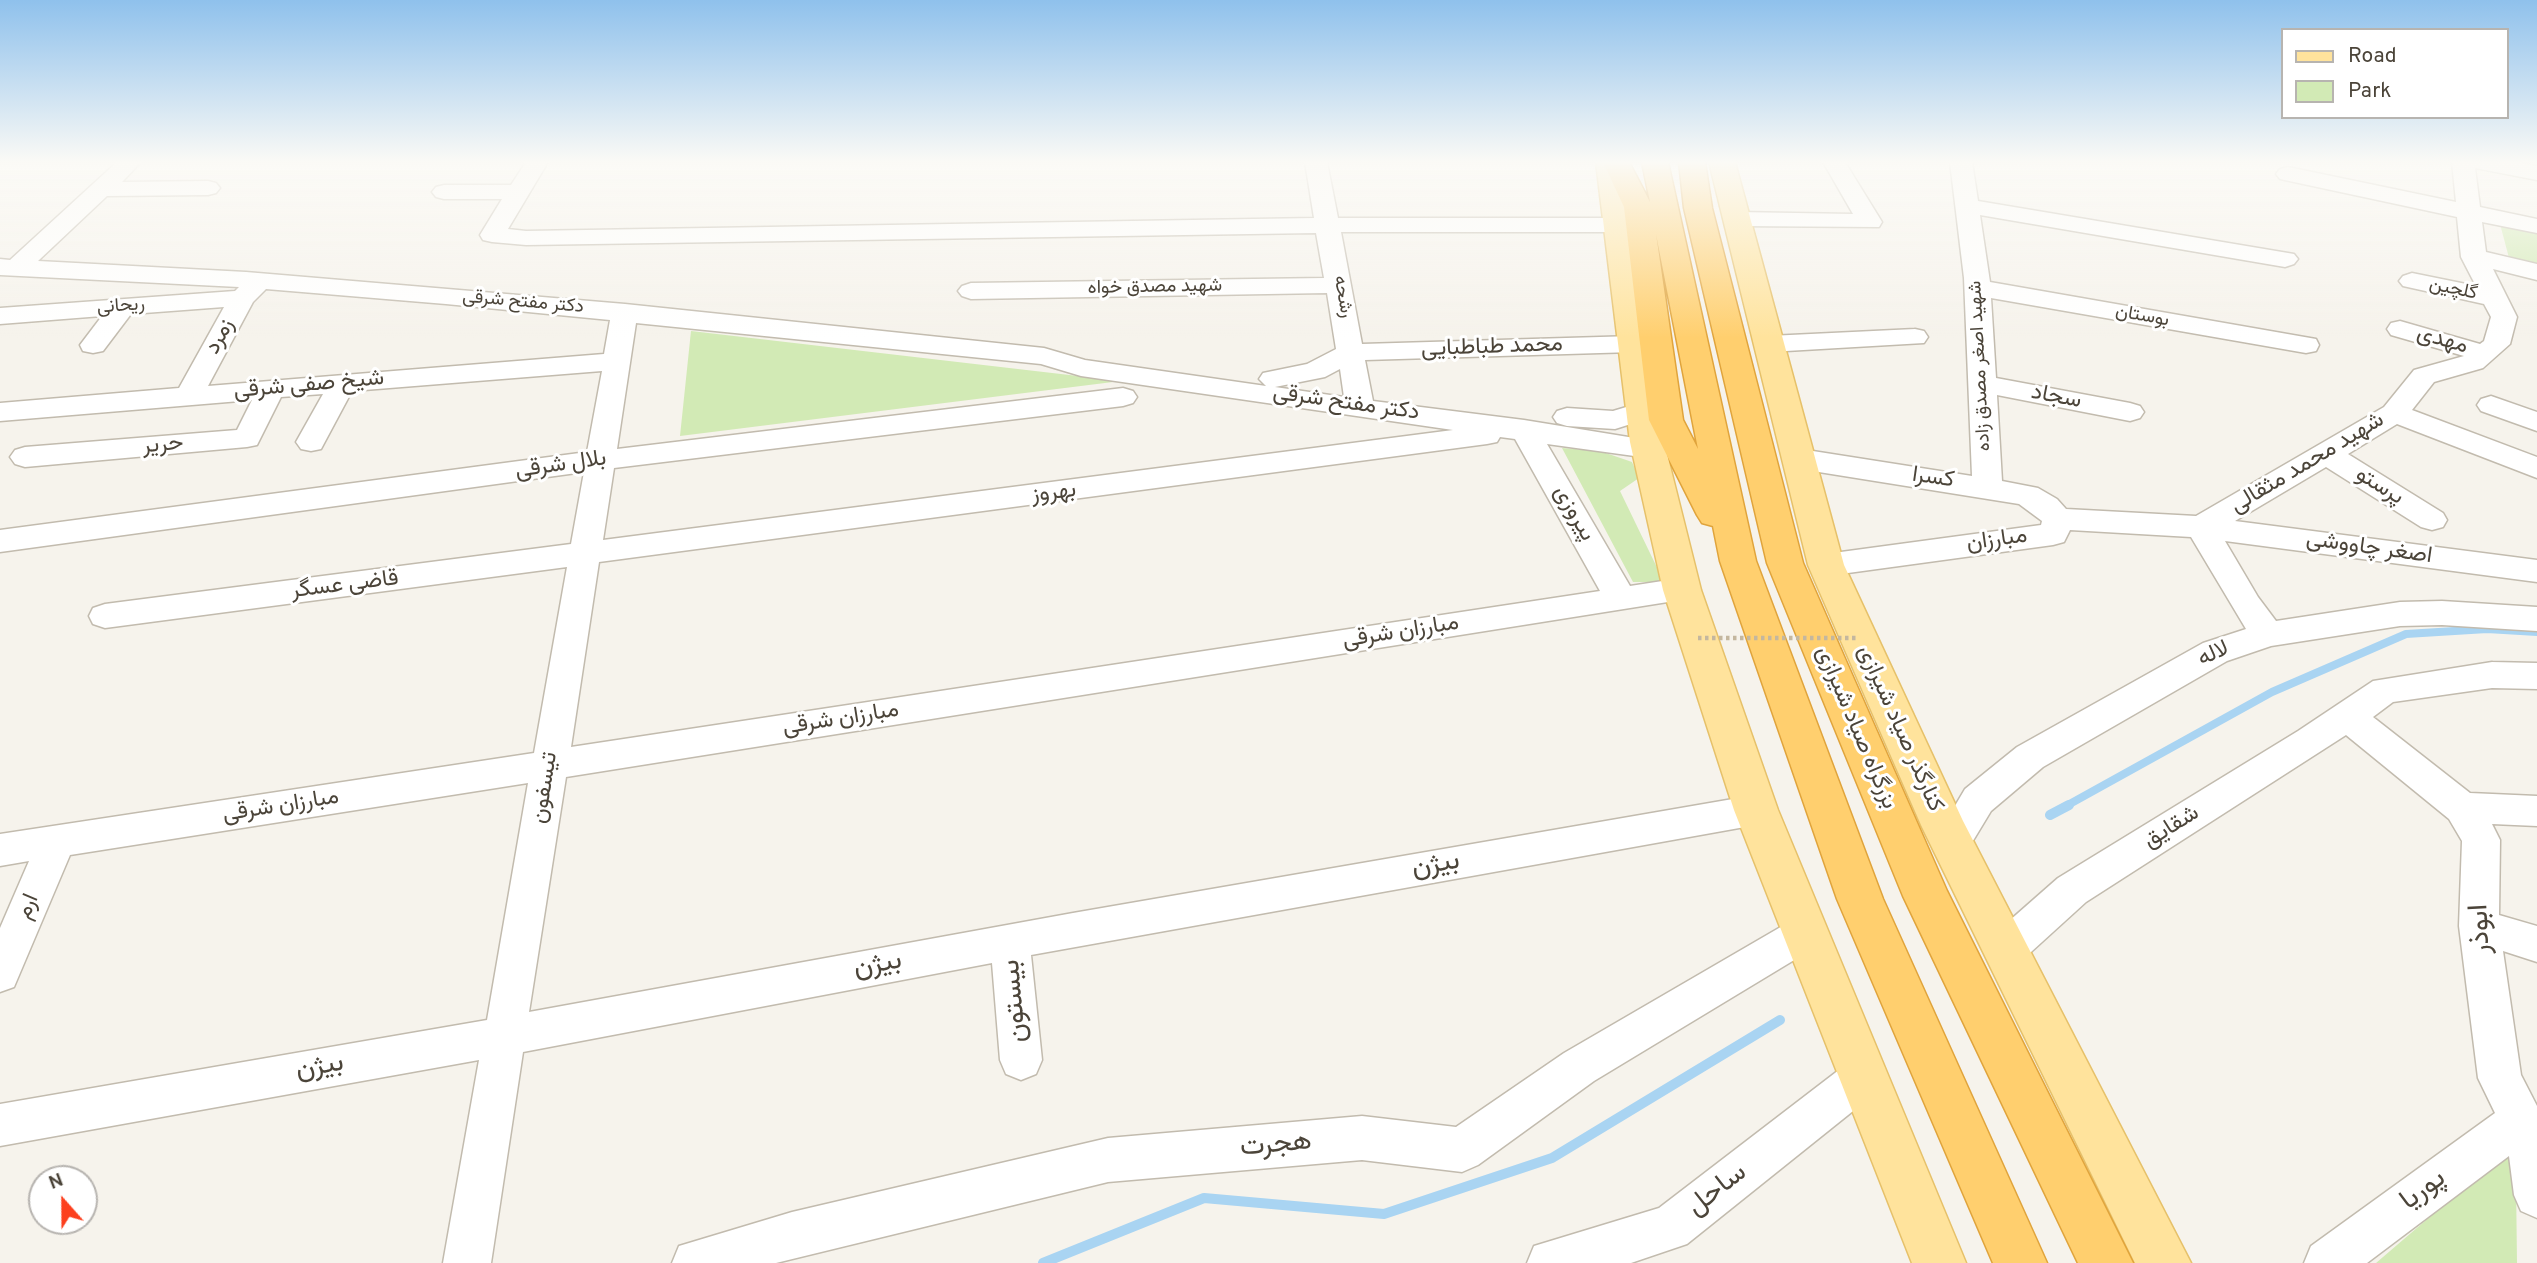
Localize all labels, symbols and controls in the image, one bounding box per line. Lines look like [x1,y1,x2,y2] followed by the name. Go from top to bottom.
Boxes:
[2282,28,2509,119] legend
[2348,43,2397,70] text: Road
[2348,78,2391,105] text: Park
[1327,274,1357,320] street label: رشحه
[2427,274,2479,306] street label: گلچین
[1088,275,1222,301] street label: شهید مصدق خواه
[1965,280,1997,452] street label: شهید اصغر مصدق زاده
[461,286,585,320] street label: دکتر مفتح شرقی
[96,294,146,320] street label: ریحانی
[2113,301,2171,333] street label: بوستان
[200,314,242,360] street label: زمرد
[2413,321,2471,361] street label: مهدی
[1421,332,1563,364] street label: محمد طباطبایی
[233,366,385,406] street label: شیخ صفی شرقی
[1271,380,1421,428] street label: دکتر مفتح شرقی
[2028,380,2084,416] street label: سجاد
[2226,407,2390,521] street label: شهید محمد مثقالی
[141,430,185,462] street label: حریر
[514,446,608,486] street label: بلال شرقی
[1910,462,1956,496] street label: کسرا
[2350,462,2408,512] street label: پرستو
[1030,478,1078,510] street label: بهروز
[1546,481,1600,547] street label: پیروزی
[1965,523,2029,559] street label: مبارزان
[2304,527,2434,571] street label: اصغر چاووشی
[290,566,400,606] street label: قاضی عسگر
[1341,610,1461,656] street label: مبارزان شرقی
[2194,636,2234,674] street label: لاله
[1850,641,1948,817] street label: کنارگذر صیاد شیرازی
[1808,642,1902,814] street label: بزرگراه صیاد شیرازی
[781,697,901,743] street label: مبارزان شرقی
[527,750,565,826] street label: تیسفون
[221,784,341,830] street label: مبارزان شرقی
[2139,800,2205,856] street label: شقایق
[1409,845,1463,887] street label: بیژن
[11,890,47,924] street label: ارم
[2464,903,2500,955] street label: ابوذر
[851,945,905,987] street label: بیژن
[996,958,1036,1044] street label: بیستون
[293,1047,347,1089] street label: بیژن
[1239,1126,1313,1166] street label: هجرت
[1681,1157,1755,1225] street label: ساحل
[2395,1163,2453,1219] street label: پوریا
[28,1165,98,1235] north arrow
[46,1169,67,1196] text: N

